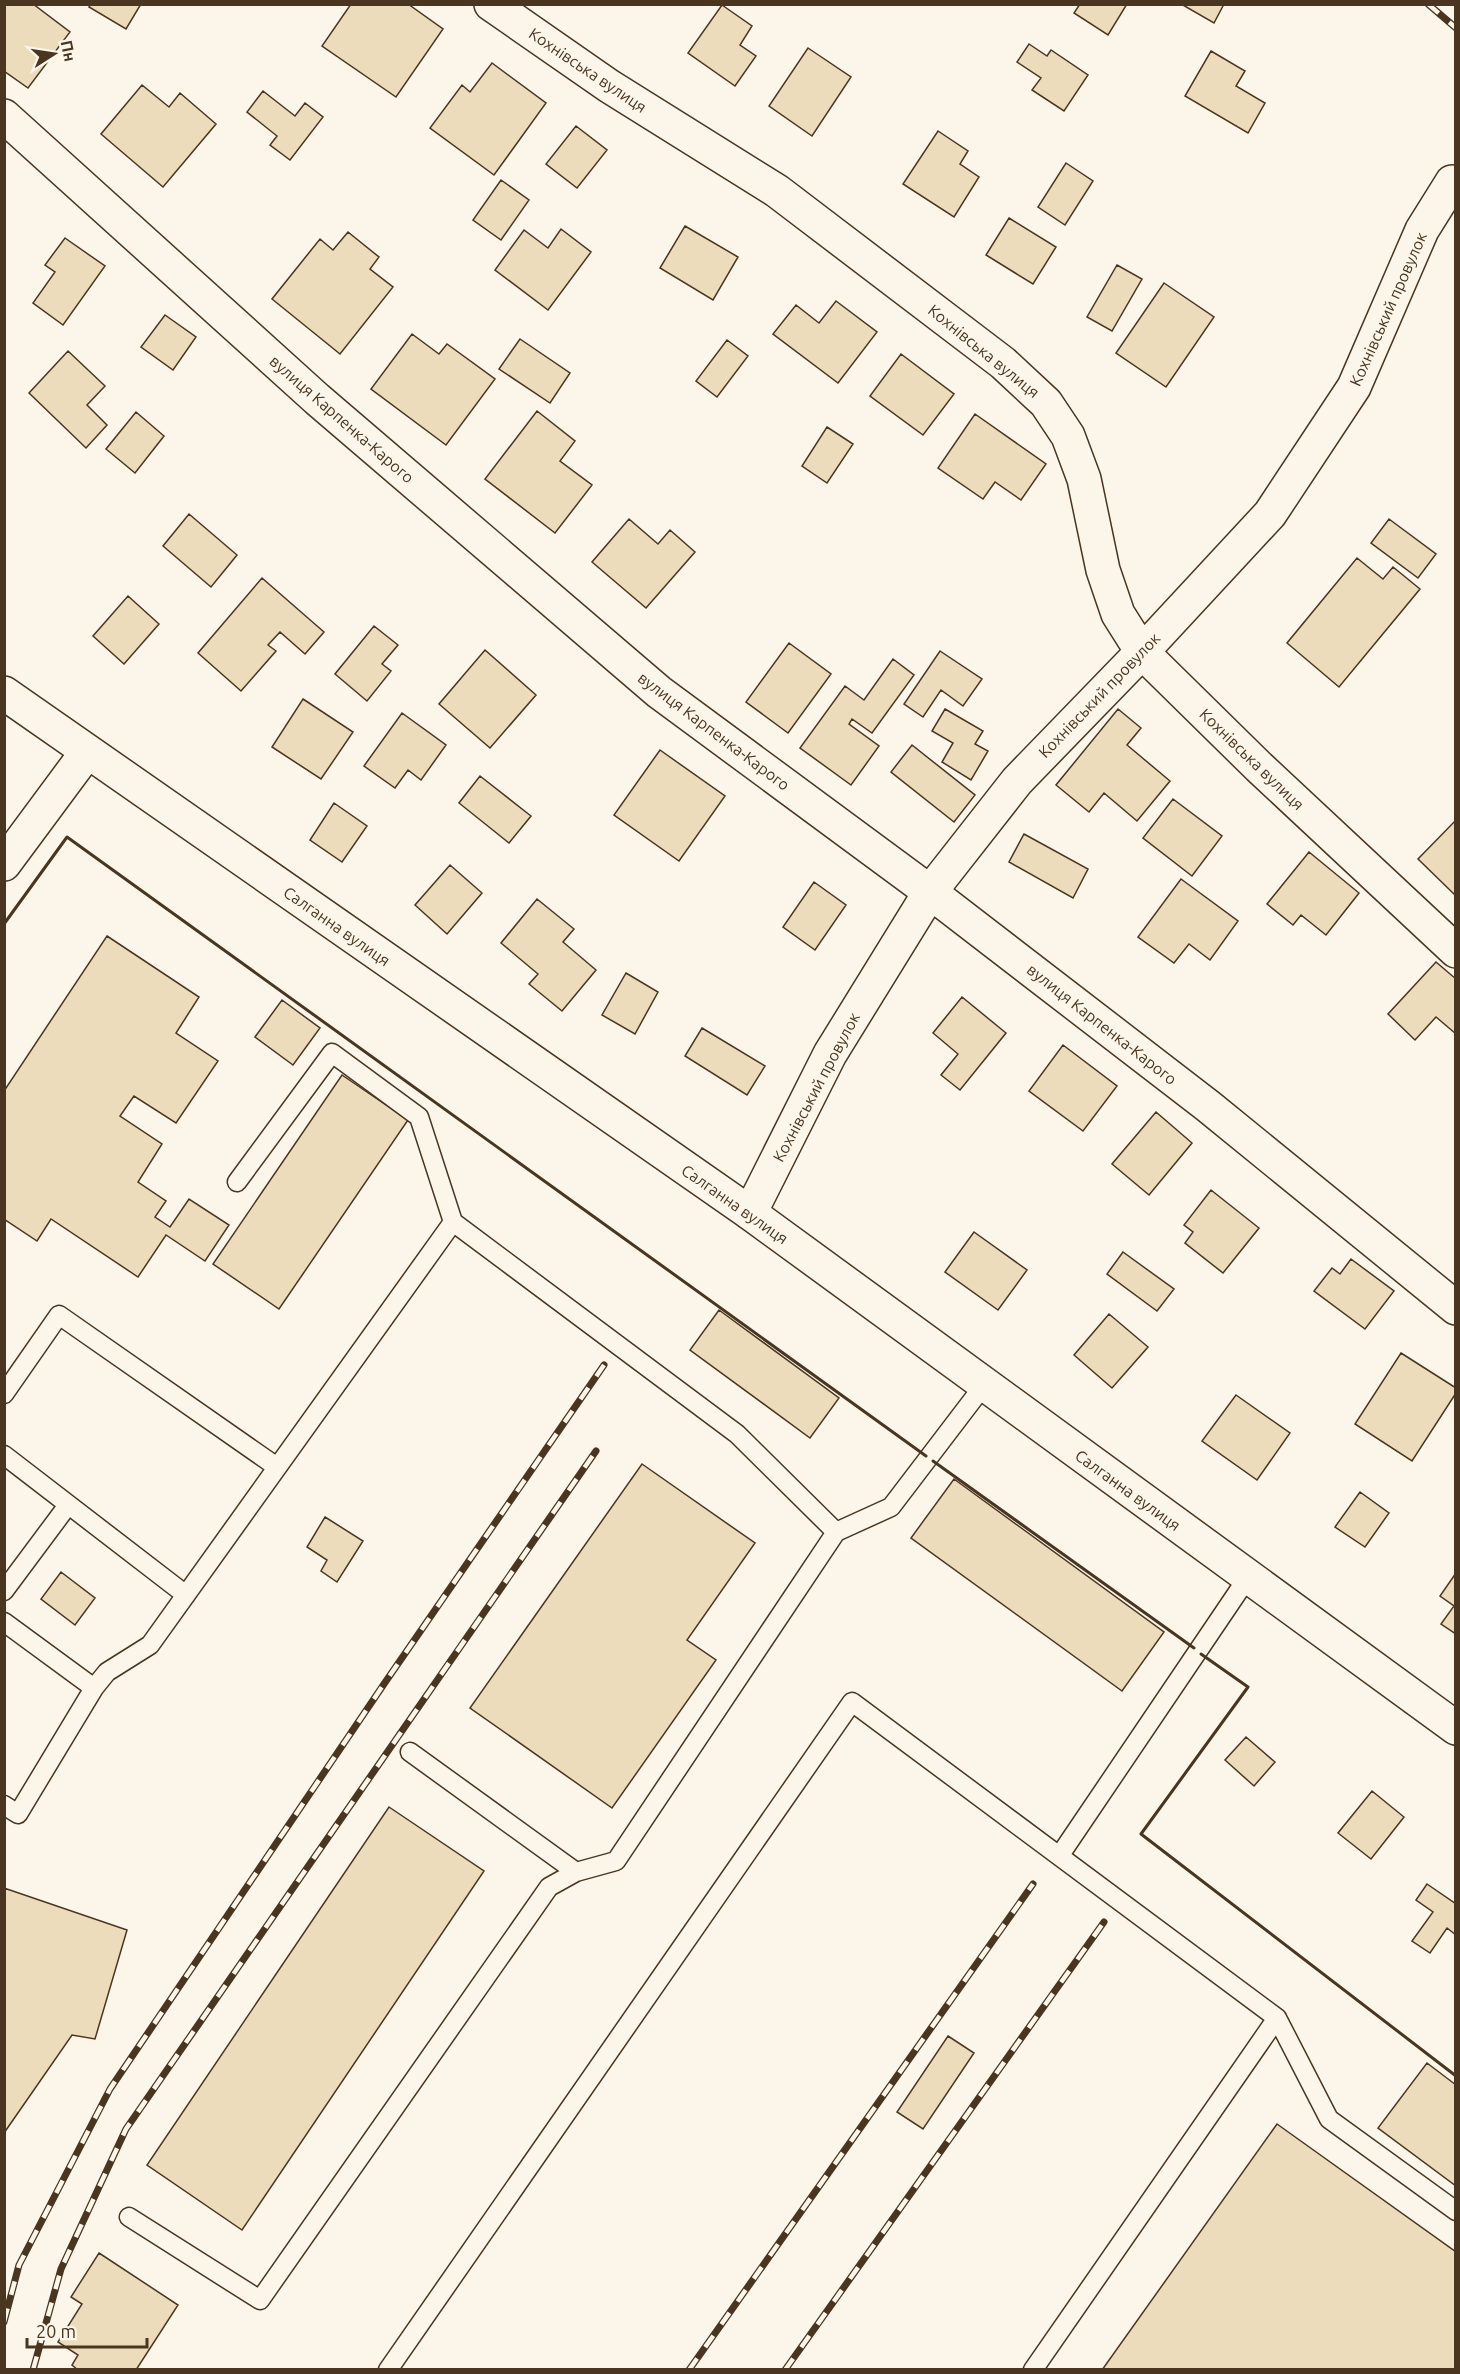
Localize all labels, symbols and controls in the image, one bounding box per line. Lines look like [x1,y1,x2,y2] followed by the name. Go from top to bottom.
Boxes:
[24,24,84,84] north arrow
[526,24,650,116] street label: Кохнівська вулиця
[58,39,80,63] text: Пн
[1346,229,1430,389] street label: Кохнівський провулок
[925,301,1043,401] street label: Кохнівська вулиця
[266,352,418,486] street label: вулиця Карпенка-Карого
[1035,629,1163,761] street label: Кохнівський провулок
[635,668,793,794] street label: вулиця Карпенка-Карого
[1196,705,1308,813] street label: Кохнівська вулиця
[280,883,394,969] street label: Салганна вулиця
[1024,960,1180,1088] street label: вулиця Карпенка-Карого
[769,1009,863,1165] street label: Кохнівський провулок
[678,1161,792,1247] street label: Салганна вулиця
[1072,1446,1184,1534] street label: Салганна вулиця
[27,2311,147,2349] scale bar
[36,2321,76,2341] text: 20 m

